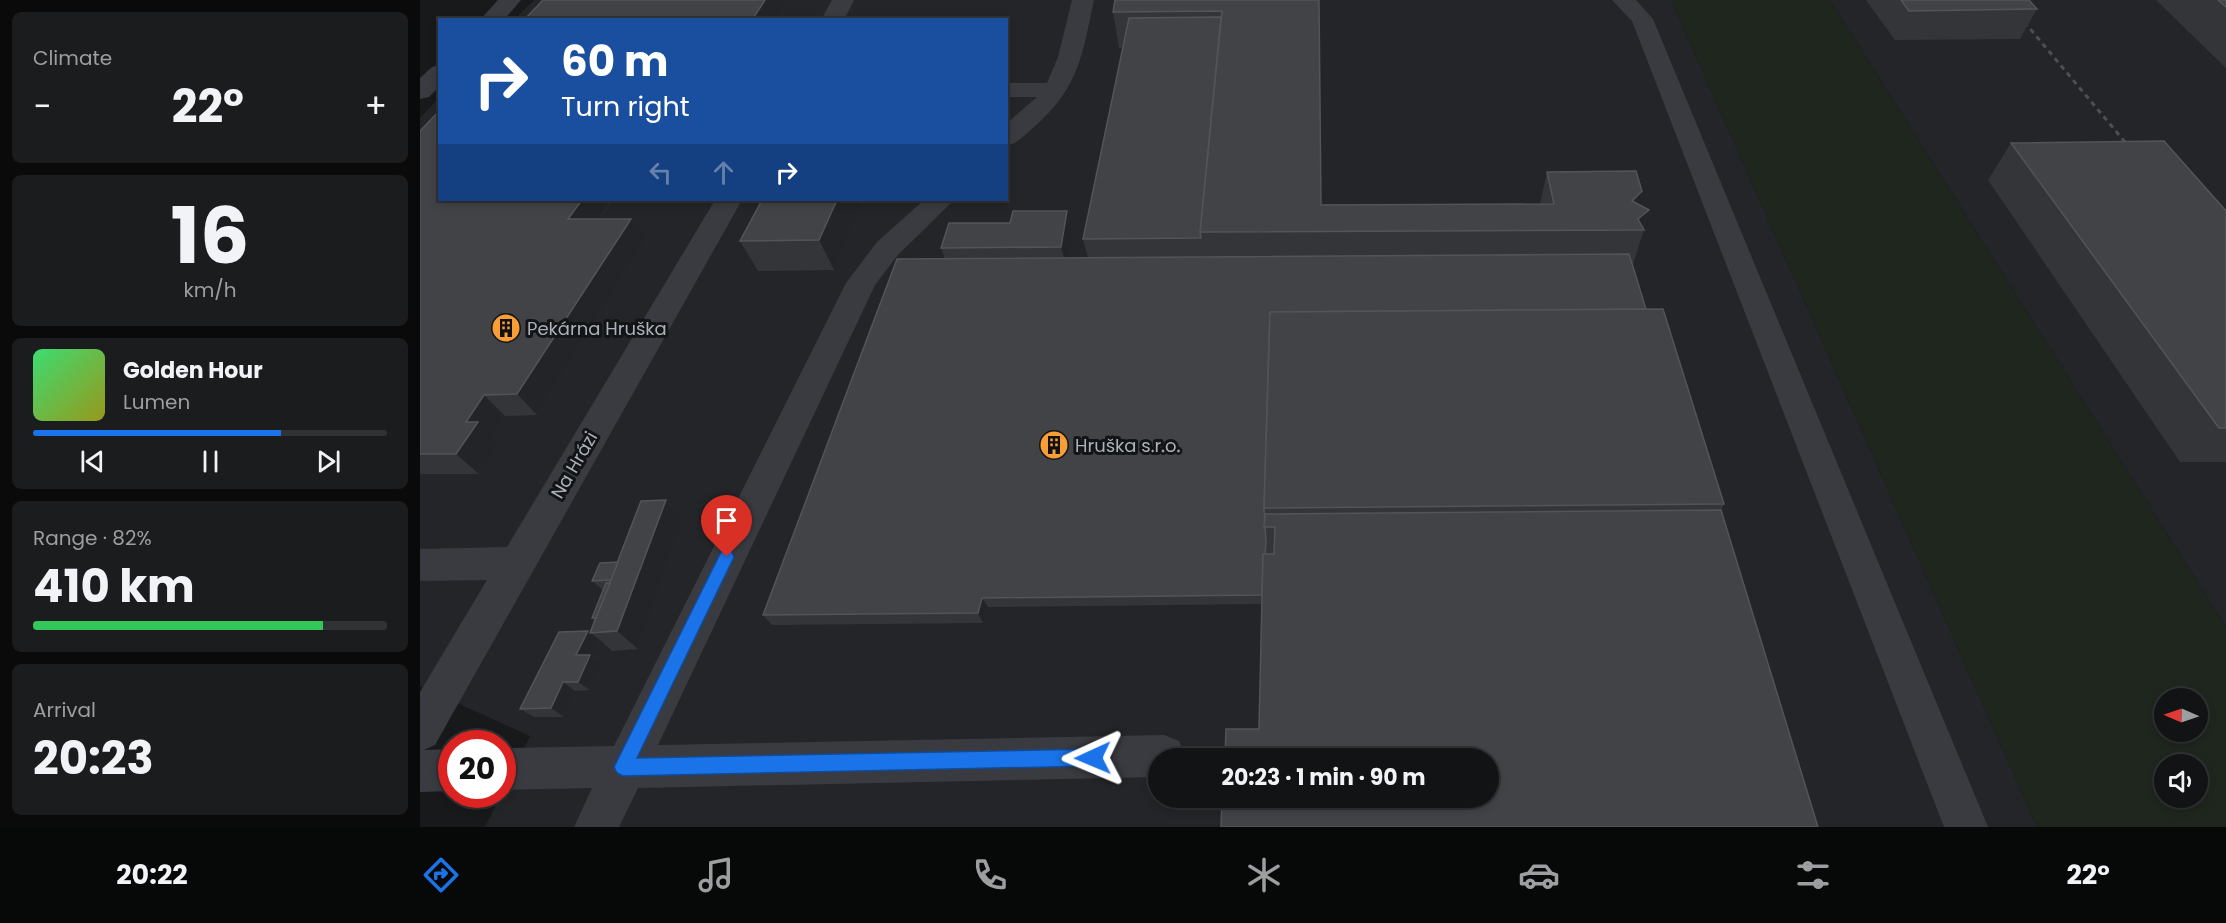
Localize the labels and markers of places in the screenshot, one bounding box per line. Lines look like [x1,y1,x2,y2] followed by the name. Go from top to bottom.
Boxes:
[490,312,522,344] building icon: Pekárna Hruška
[527,316,667,341] place label: Pekárna Hruška
[1038,429,1070,461] building icon: Hruška s.r.o.
[1075,433,1180,458] place label: Hruška s.r.o.
[701,495,752,557] pin

